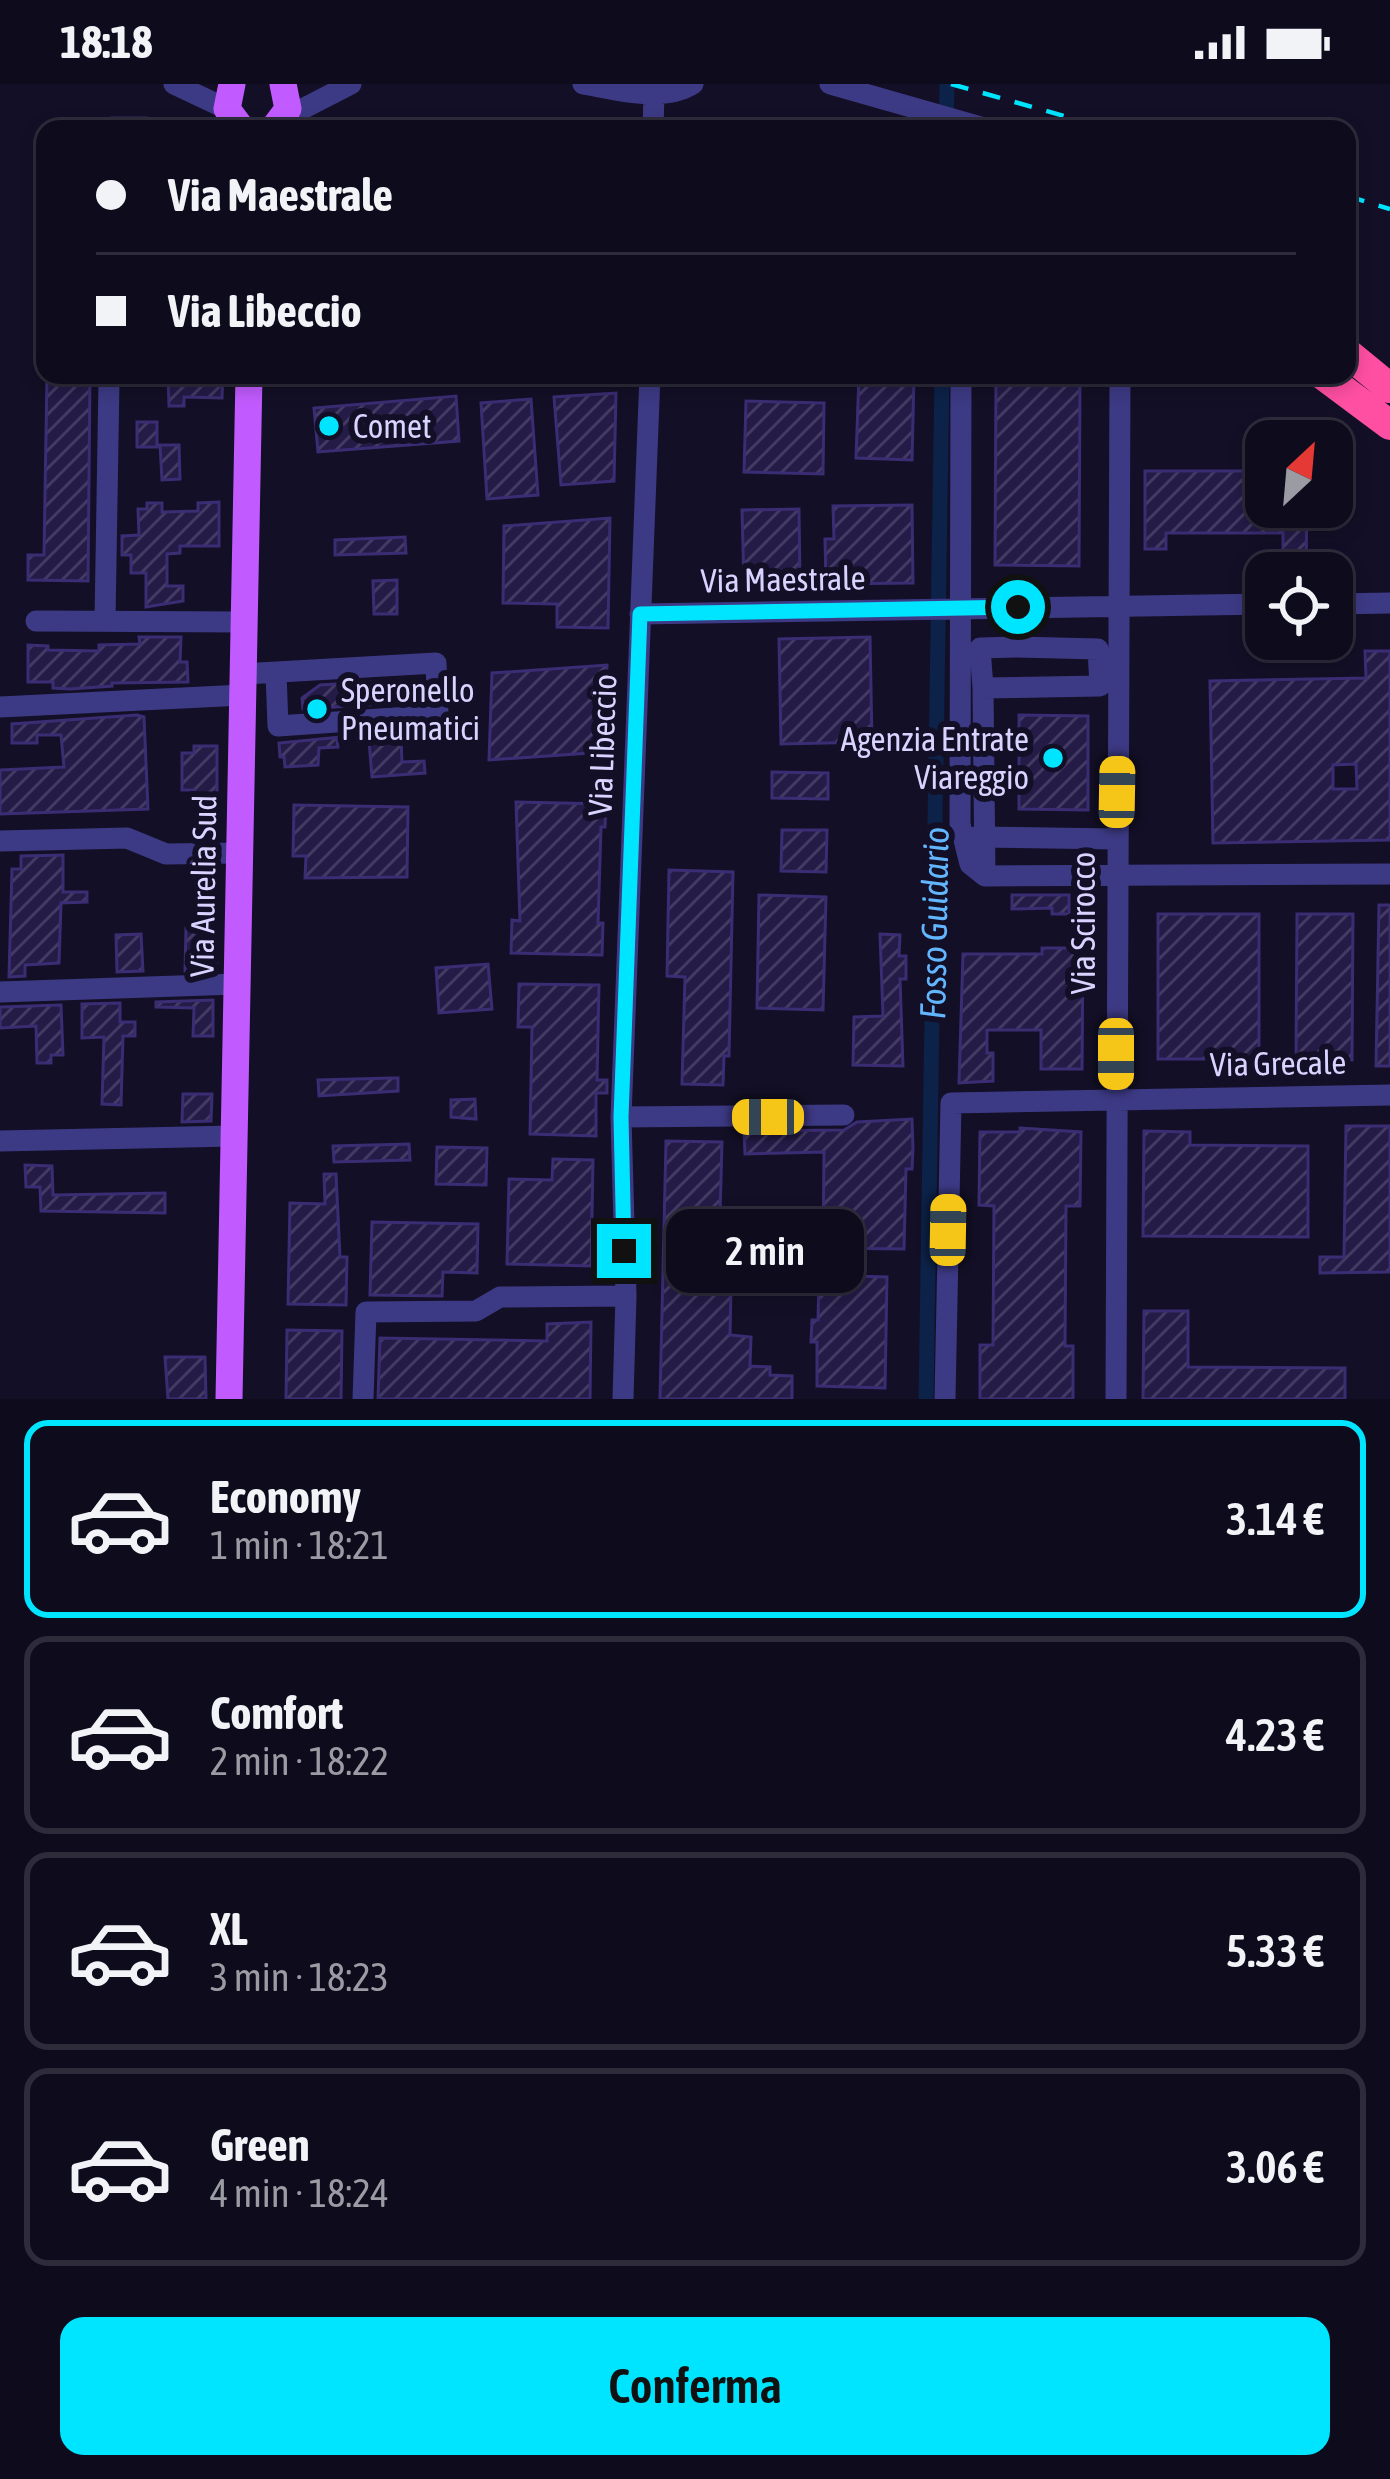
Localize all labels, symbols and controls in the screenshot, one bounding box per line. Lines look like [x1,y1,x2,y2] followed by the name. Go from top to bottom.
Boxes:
[60,16,153,68] text: 18:18
[168,169,393,221] text: Via Maestrale
[168,285,362,337] text: Via Libeccio
[353,407,432,445] place label: Comet
[316,413,342,439] marker: Comet
[1245,420,1353,528] north arrow
[1245,420,1353,660] map controls
[1245,552,1353,660] button: locate
[700,559,866,599] street label: Via Maestrale
[991,580,1045,634] route start
[341,671,480,747] place label: Speronello Pneumatici
[581,673,623,817] street label: Via Libeccio
[304,696,330,722] marker: Speronello Pneumatici
[841,720,1029,796] place label: Agenzia Entrate Viareggio
[1040,745,1066,771] marker: Agenzia Entrate Viareggio
[1098,756,1136,828] car
[182,795,224,977] street label: Via Aurelia Sud
[911,826,957,1020] water label: Fosso Guidario
[1064,852,1102,994] street label: Via Scirocco
[1098,1018,1134,1090] car
[1209,1043,1347,1083] street label: Via Grecale
[732,1099,804,1135] car
[929,1194,967,1266] car
[666,1209,864,1293] callout: 2 min
[597,1224,651,1278] route end
[725,1229,805,1273] text: 2 min
[66,1465,174,1573] icon: car
[210,1471,361,1523] text: Economy
[1226,1493,1324,1545] text: 3.14 €
[210,1523,389,1567] text: 1 min · 18:21
[66,1681,174,1789] icon: car
[210,1687,343,1739] text: Comfort
[1226,1709,1324,1761] text: 4.23 €
[210,1739,389,1783] text: 2 min · 18:22
[66,1897,174,2005] icon: car
[210,1903,248,1955] text: XL
[1226,1925,1324,1977] text: 5.33 €
[210,1955,389,1999] text: 3 min · 18:23
[66,2113,174,2221] icon: car
[210,2119,310,2171] text: Green
[1226,2141,1324,2193] text: 3.06 €
[210,2171,389,2215] text: 4 min · 18:24
[60,2317,1330,2455] button: Conferma

